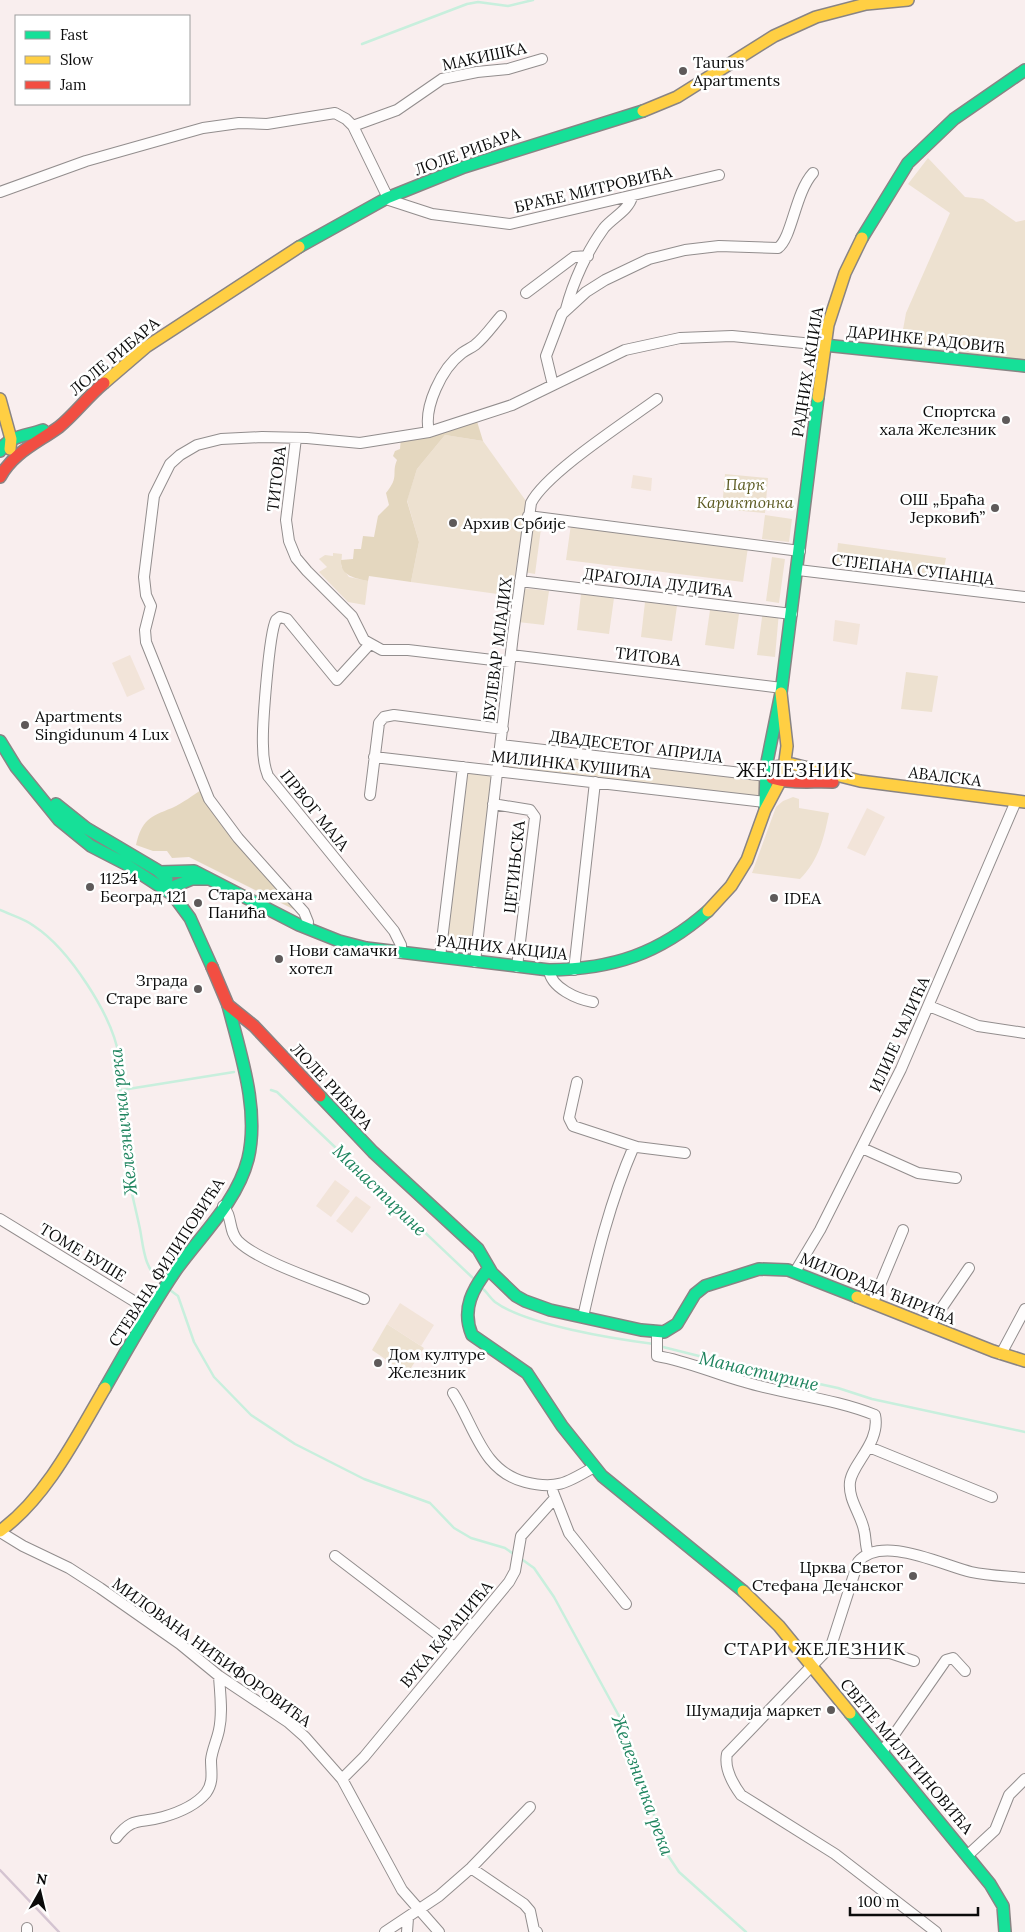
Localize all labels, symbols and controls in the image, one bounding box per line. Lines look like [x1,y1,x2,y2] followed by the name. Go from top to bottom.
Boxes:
[15,15,190,105] legend
[60,25,88,44] text: Fast
[440,37,529,75] street label: МАКИШКА
[60,50,93,69] text: Slow
[692,52,780,90] place label: Taurus Apartments
[677,65,689,77] marker: Taurus Apartments
[59,75,87,94] text: Jam
[411,122,524,179] street label: ЛОЛЕ РИБАРА
[512,161,675,217] street label: БРАЋЕ МИТРОВИЋА
[787,304,827,439] street label: РАДНИХ АКЦИЈА
[65,312,164,399] street label: ЛОЛЕ РИБАРА
[846,321,1007,357] street label: ДАРИНКЕ РАДОВИЋ
[879,401,996,439] place label: Спортска хала Железник
[1000,414,1012,426] marker: Спортска хала Железник
[262,444,290,513] street label: ТИТОВА
[697,474,794,512] park label: Парк Кариктонка
[900,489,985,527] place label: ОШ „Браћа Јерковић”
[989,502,1001,514] marker: ОШ „Браћа Јерковић”
[462,513,566,533] place label: Архив Србије
[447,517,459,529] marker: Архив Србије
[831,549,996,589] street label: СТЈЕПАНА СУПАНЦА
[582,563,735,601] street label: ДРАГОЈЛА ДУДИЋА
[478,575,516,722] street label: БУЛЕВАР МЛАДИХ
[614,642,683,670] street label: ТИТОВА
[34,706,169,744] place label: Apartments Singidunum 4 Lux
[19,719,31,731] marker: Apartments Singidunum 4 Lux
[548,725,725,767] street label: ДВАДЕСЕТОГ АПРИЛА
[490,746,653,782] street label: МИЛИНКА КУШИЋА
[736,758,854,782] district label: ЖЕЛЕЗНИК
[906,761,984,791] street label: АВАЛСКА
[276,765,354,855] street label: ПРВОГ МАЈА
[499,819,529,914] street label: ЦЕТИЊСКА
[100,868,187,906] place label: 11254 Београд 121
[84,881,96,893] marker: 11254 Београд 121
[208,884,313,922] place label: Стара механа Панића
[784,888,822,908] place label: IDEA
[768,892,780,904] marker: IDEA
[192,897,204,909] marker: Стара механа Панића
[436,930,569,964] street label: РАДНИХ АКЦИЈА
[289,940,397,978] place label: Нови самачки хотел
[273,953,285,965] marker: Нови самачки хотел
[106,970,188,1008] place label: Зграда Старе ваге
[865,972,934,1095] street label: ИЛИЈЕ ЧАЛИЋА
[192,983,204,995] marker: Зграда Старе ваге
[287,1039,378,1134] street label: ЛОЛЕ РИБАРА
[104,1047,142,1198] water label: Железничка река
[328,1139,432,1241] water label: Манастирине
[104,1173,229,1350] street label: СТЕВАНА ФИЛИПОВИЋА
[36,1218,130,1286] street label: ТОМЕ БУШЕ
[797,1248,960,1329] street label: МИЛОРАДА ЋИРИЋА
[388,1344,486,1382] place label: Дом културе Железник
[697,1346,821,1396] water label: Манастирине
[372,1357,384,1369] marker: Дом културе Железник
[752,1557,903,1595] place label: Црква Светог Стефана Дечанског
[907,1570,919,1582] marker: Црква Светог Стефана Дечанског
[109,1573,316,1732] street label: МИЛОВАНА НИЋИФОРОВИЋА
[396,1576,497,1691] street label: ВУКА КАРАЏИЋА
[724,1637,906,1660] district label: СТАРИ ЖЕЛЕЗНИК
[836,1674,979,1839] street label: СВЕТЕ МИЛУТИНОВИЋА
[686,1700,821,1720] place label: Шумадија маркет
[825,1704,837,1716] marker: Шумадија маркет
[607,1711,679,1859] water label: Железничка река
[15,1867,65,1917] north arrow
[35,1869,49,1889] text: N
[850,1884,978,1916] scale bar
[858,1892,899,1911] text: 100 m

